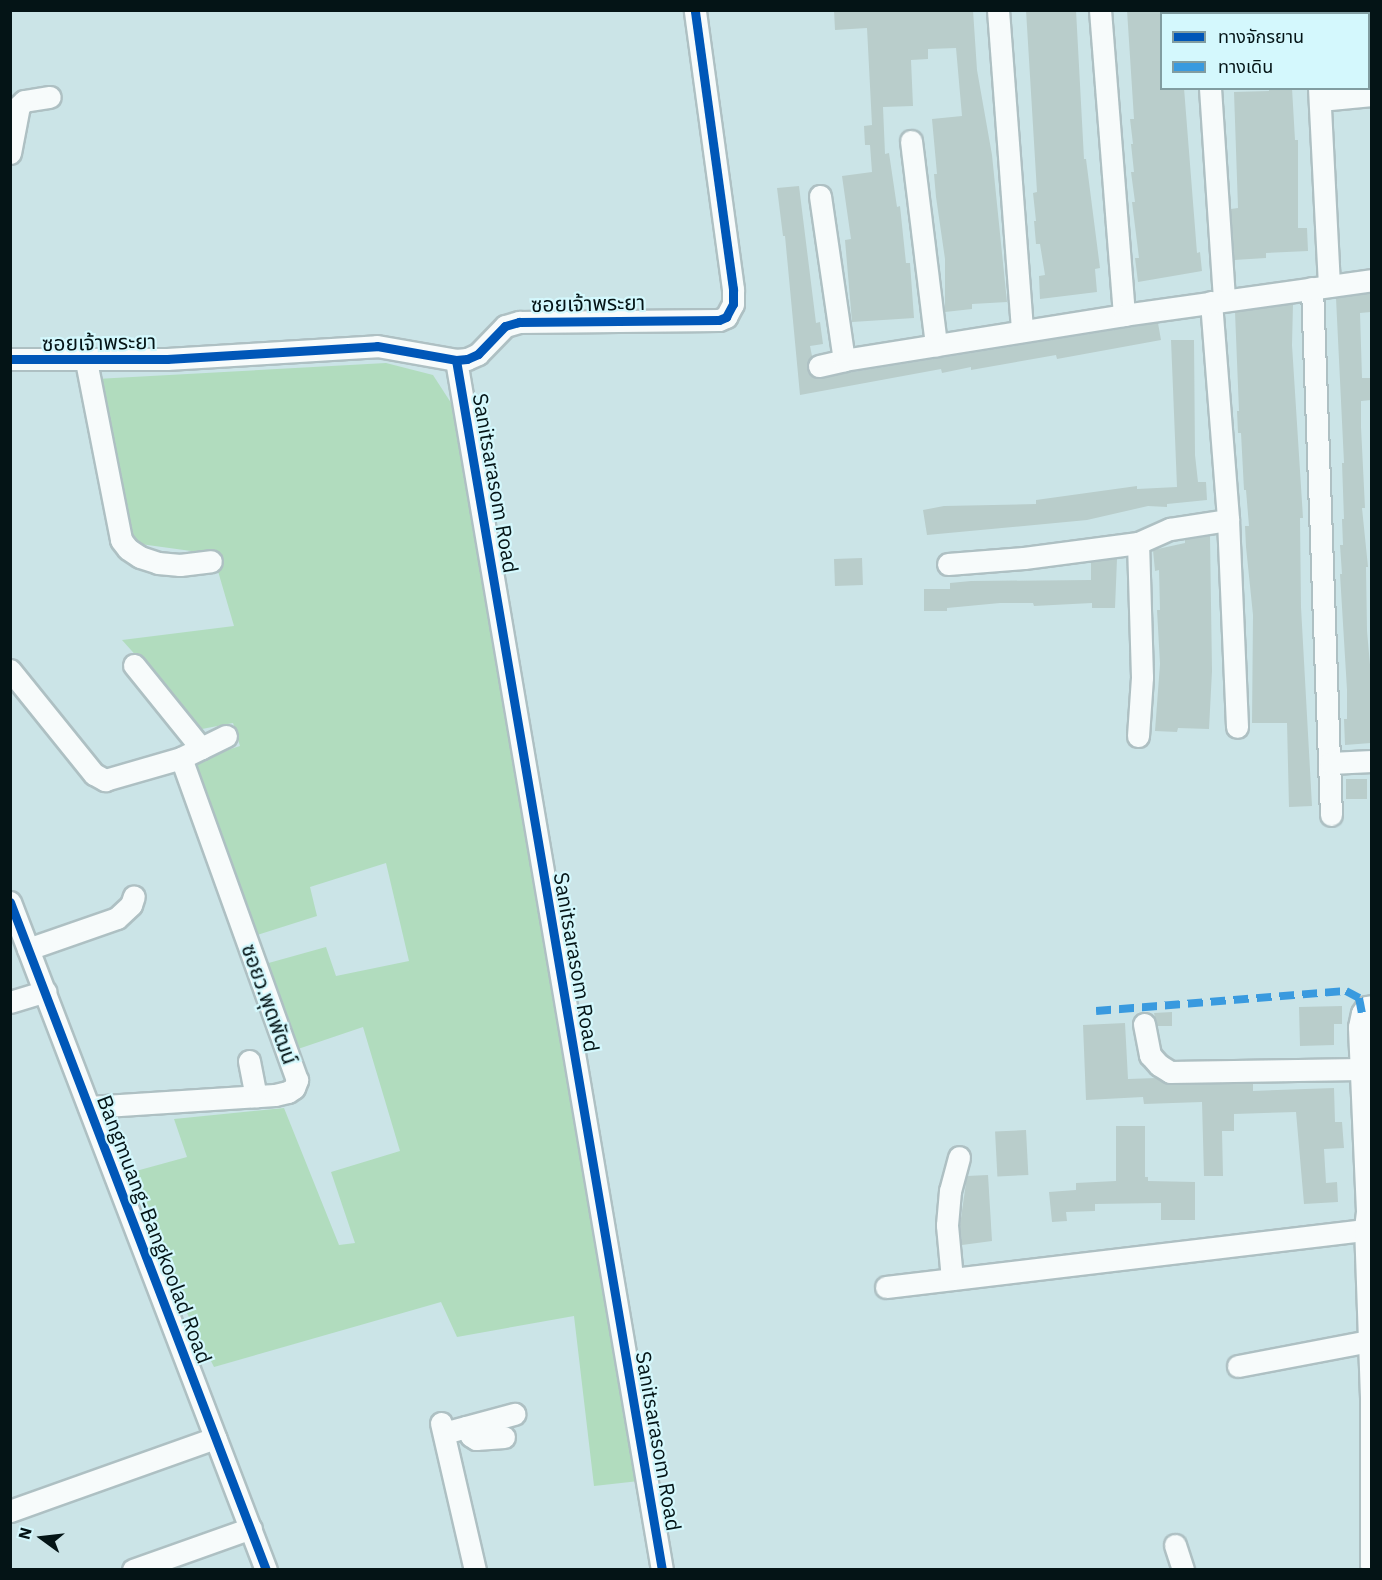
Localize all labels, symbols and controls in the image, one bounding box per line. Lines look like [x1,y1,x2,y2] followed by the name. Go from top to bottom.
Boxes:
[1160,12,1370,90] legend
[1218,25,1304,48] text: ทางจักรยาน
[1218,55,1273,78] text: ทางเดิน
[531,289,645,317] street label: ซอยเจ้าพระยา
[42,328,156,356] street label: ซอยเจ้าพระยา
[468,391,524,575] street label: Sanitsarasom Road
[549,870,605,1054] street label: Sanitsarasom Road
[237,940,303,1068] street label: ซอยว.พุดพัฒน์
[92,1091,218,1367] street label: Bangmuang-Bangkoolad Road
[631,1349,687,1533] street label: Sanitsarasom Road
[12,1508,72,1568] north arrow
[13,1525,36,1542] text: N

